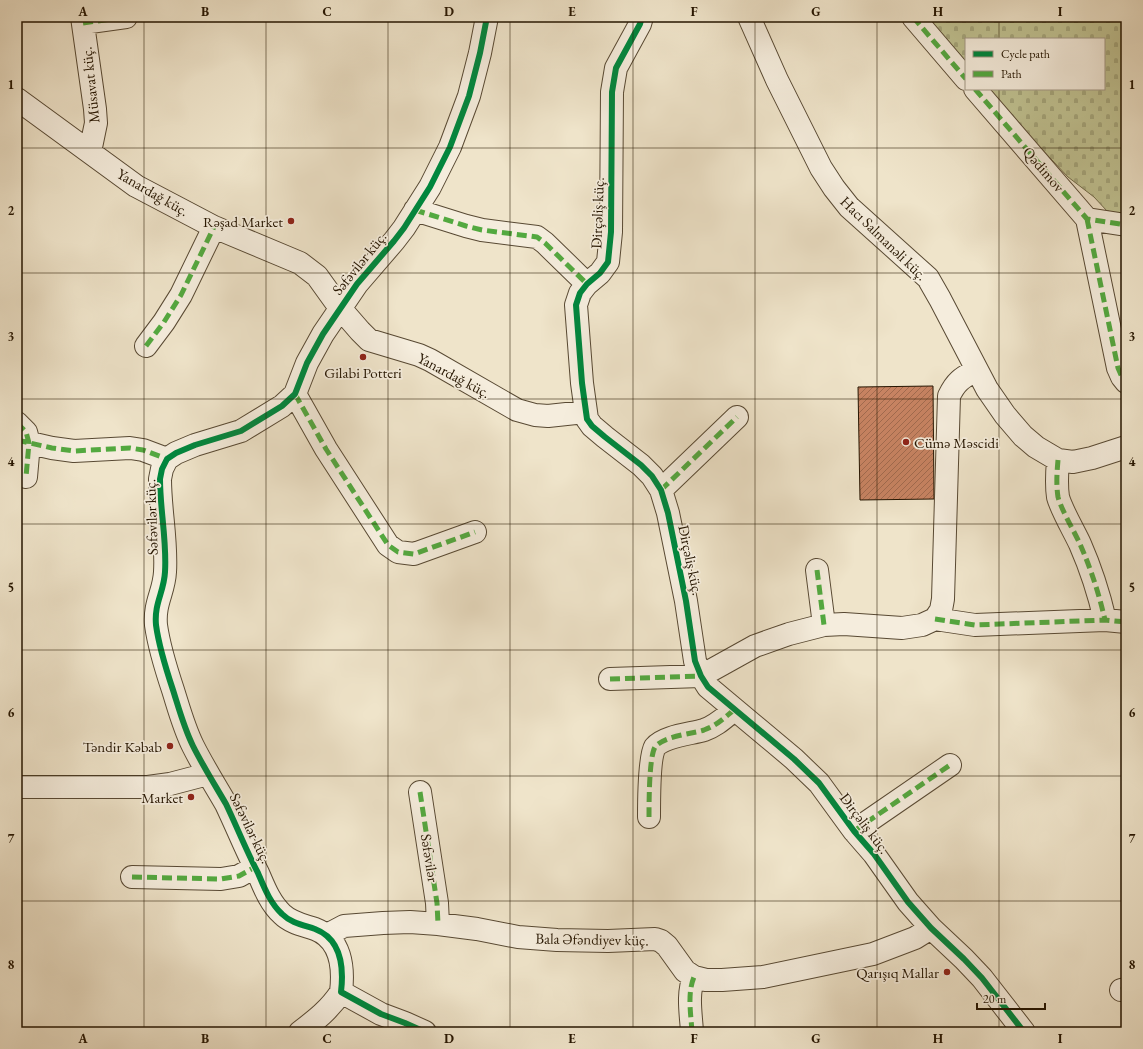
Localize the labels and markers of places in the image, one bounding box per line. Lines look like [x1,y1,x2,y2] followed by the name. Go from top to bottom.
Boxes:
[203,212,283,231] place label: Rəşad Market
[286,216,296,226] marker: Rəşad Market
[358,352,368,362] marker: Gilabi Potteri
[324,363,402,382] place label: Gilabi Potteri
[914,433,999,452] place label: Cümə Məscidi
[901,437,911,447] marker: Cümə Məscidi
[83,737,162,756] place label: Təndir Kəbab
[165,741,175,751] marker: Təndir Kəbab
[141,788,183,807] place label: Market
[186,792,196,802] marker: Market
[856,963,939,982] place label: Qarışıq Mallar
[942,967,952,977] marker: Qarışıq Mallar

